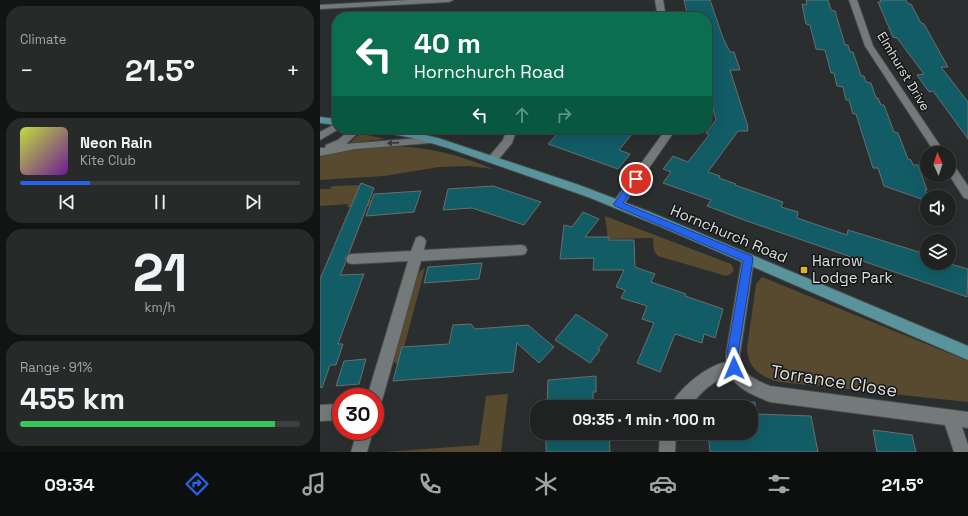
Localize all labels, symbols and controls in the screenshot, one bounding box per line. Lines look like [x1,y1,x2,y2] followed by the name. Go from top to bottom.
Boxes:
[414,25,481,61] text: 40 m
[348,28,400,80] icon: left
[873,29,934,114] street label: Elmhurst Drive
[20,31,66,48] text: Climate
[125,51,195,90] text: 21.5°
[20,56,34,84] text: −
[286,56,300,84] text: +
[414,60,565,83] text: Hornchurch Road
[469,104,491,126] icon: left
[511,104,533,126] icon: ahead
[553,104,575,126] icon: right
[80,133,152,152] text: Neon Rain
[387,139,399,146] one-way arrow
[920,146,956,182] north arrow
[920,146,956,270] map controls
[80,152,136,169] text: Kite Club
[619,162,653,196] pin
[625,168,647,190] icon: arrive
[920,190,956,226] button: sound
[56,191,78,213] icon: previous
[149,191,171,213] icon: pause
[242,191,264,213] icon: next
[668,200,791,267] street label: Hornchurch Road
[920,234,956,270] button: layers
[133,240,187,306] text: 21
[812,251,893,287] place label: Harrow Lodge Park
[799,265,809,275] marker: Harrow Lodge Park
[145,299,175,316] text: km/h
[713,347,755,389] position arrow
[20,359,92,376] text: Range · 91%
[769,359,899,402] street label: Torrance Close
[20,379,125,418] text: 455 km
[332,388,384,440] speed limit sign: 30
[573,410,715,429] text: 09:35 · 1 min · 100 m
[183,470,211,498] icon: directions
[300,470,328,498] icon: music
[416,470,444,498] icon: phone
[532,470,560,498] icon: climate
[649,470,677,498] icon: car
[765,470,793,498] icon: filters
[44,473,95,496] text: 09:34
[882,473,924,496] text: 21.5°

